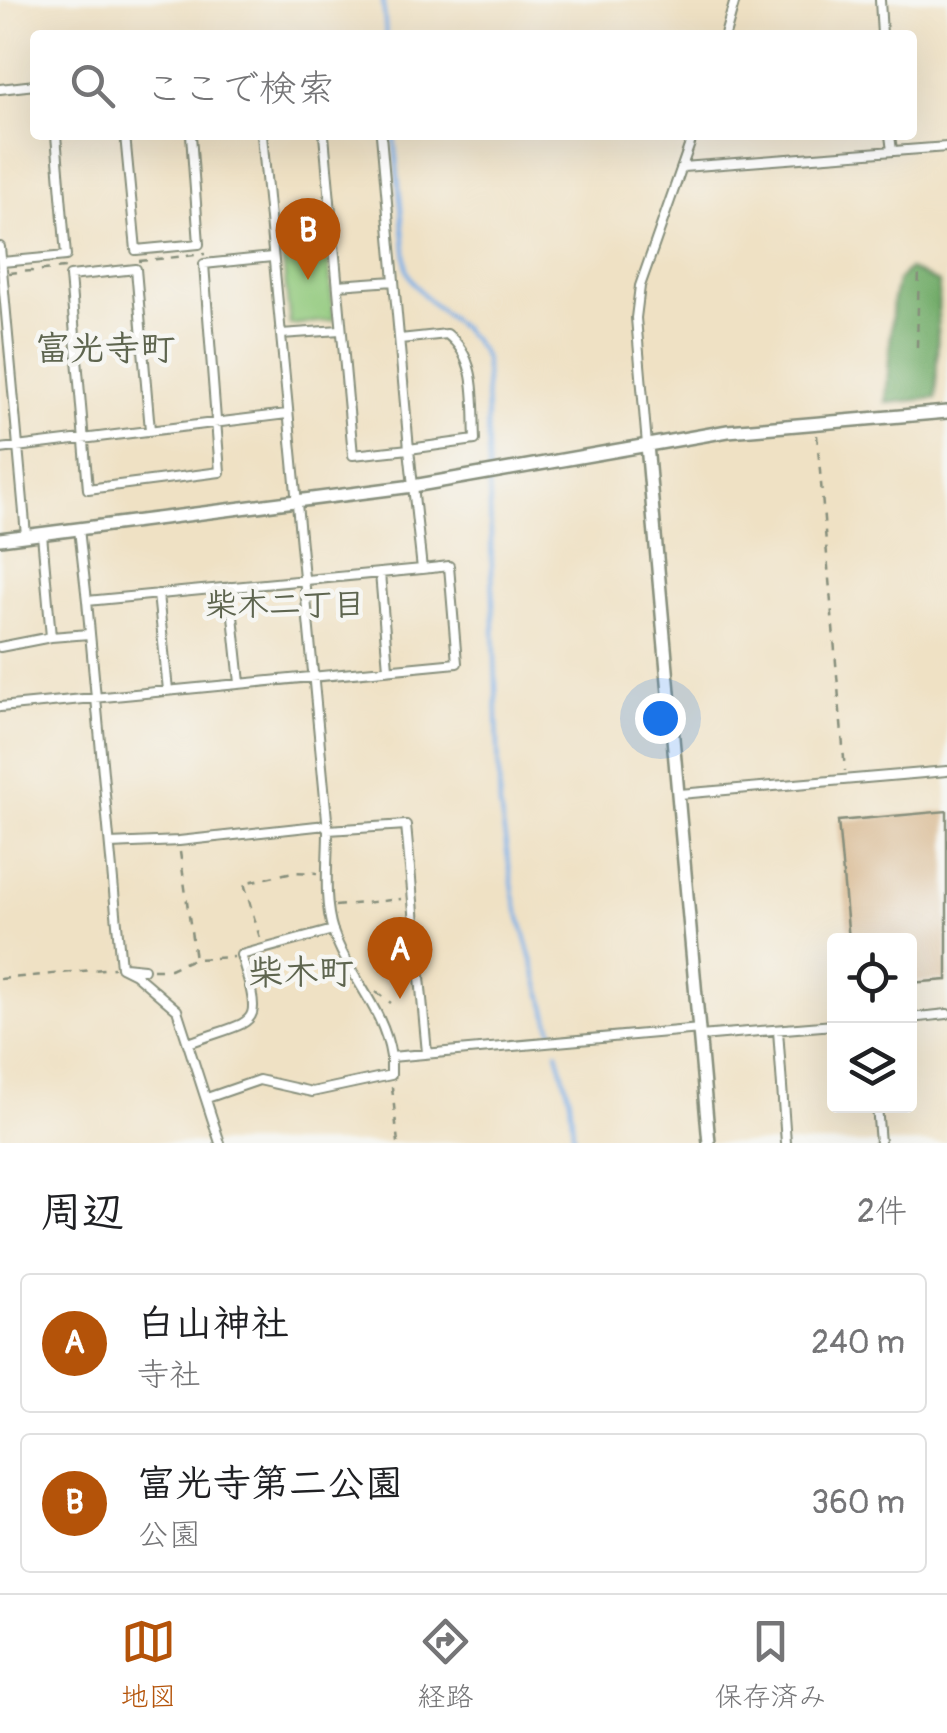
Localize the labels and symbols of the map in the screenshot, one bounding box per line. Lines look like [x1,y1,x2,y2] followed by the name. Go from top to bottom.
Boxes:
[276,198,340,280] pin: B
[35,327,175,371] district label: 富光寺町
[205,585,365,625] district label: 柴木二丁目
[635,693,686,744] your location
[368,916,432,999] pin: A
[248,951,354,995] district label: 柴木町

